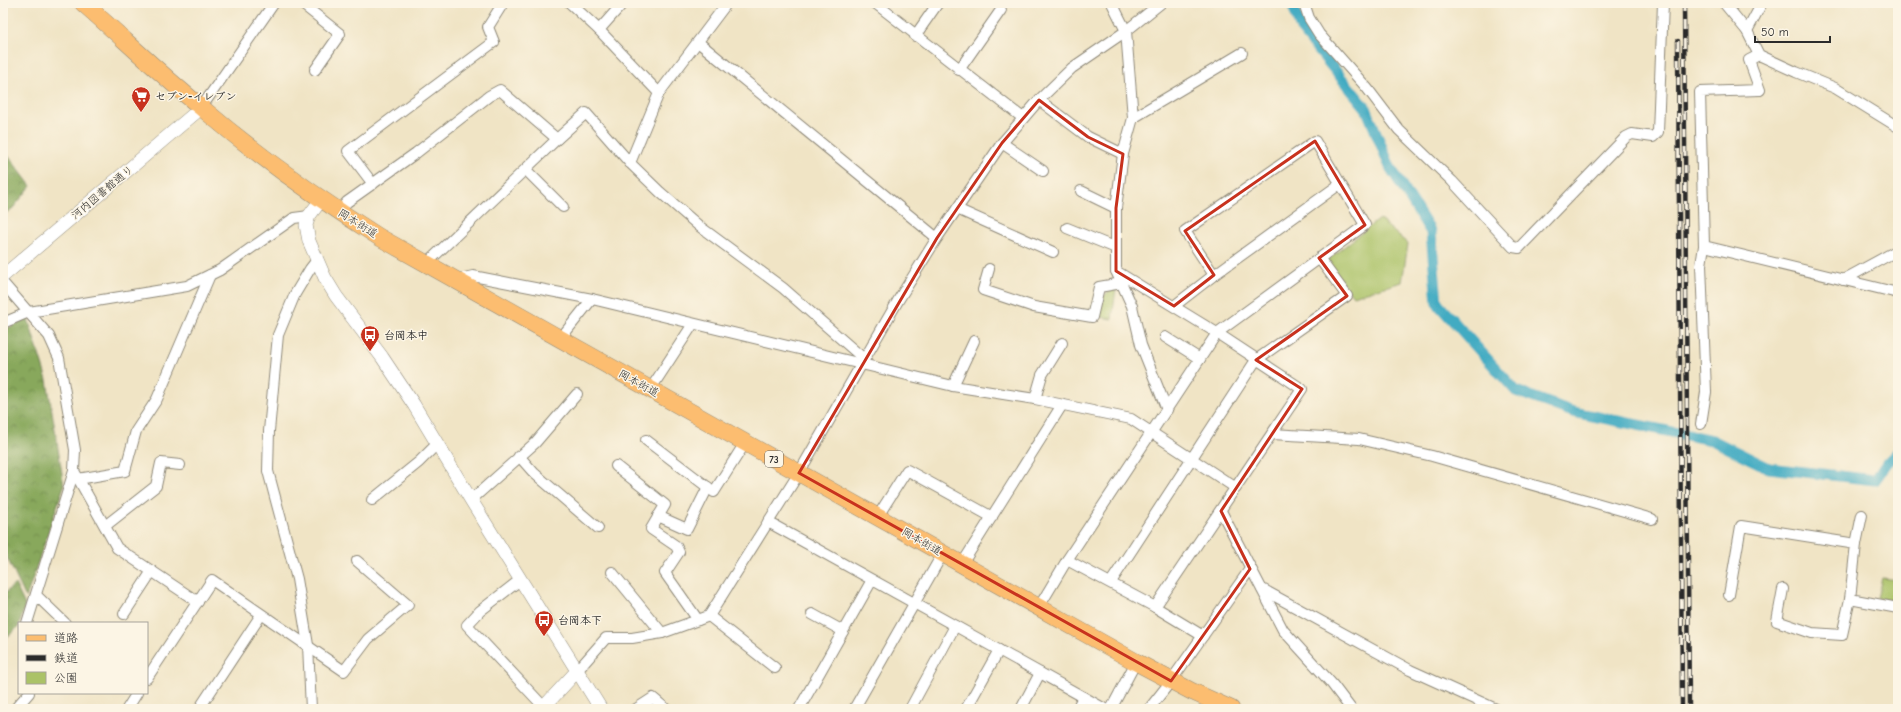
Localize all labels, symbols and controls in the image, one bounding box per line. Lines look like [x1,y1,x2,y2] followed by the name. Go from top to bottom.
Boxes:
[1755,18,1830,44] scale bar
[1761,25,1789,39] text: 50 m
[130,85,152,113] supermarket icon: セブン-イレブン
[155,90,237,103] place label: セブン-イレブン
[69,163,136,222] street label: 河内図書館通り
[336,206,380,241] street label: 岡本街道
[359,324,381,352] bus stop icon: 台岡本中
[384,329,428,342] place label: 台岡本中
[616,367,661,400] street label: 岡本街道
[765,451,783,467] road number: 73
[899,525,944,558] street label: 岡本街道
[533,609,555,637] bus stop icon: 台岡本下
[558,614,602,627] place label: 台岡本下
[18,622,148,694] legend
[54,631,78,645] text: 道路
[54,651,78,665] text: 鉄道
[54,671,78,685] text: 公園

